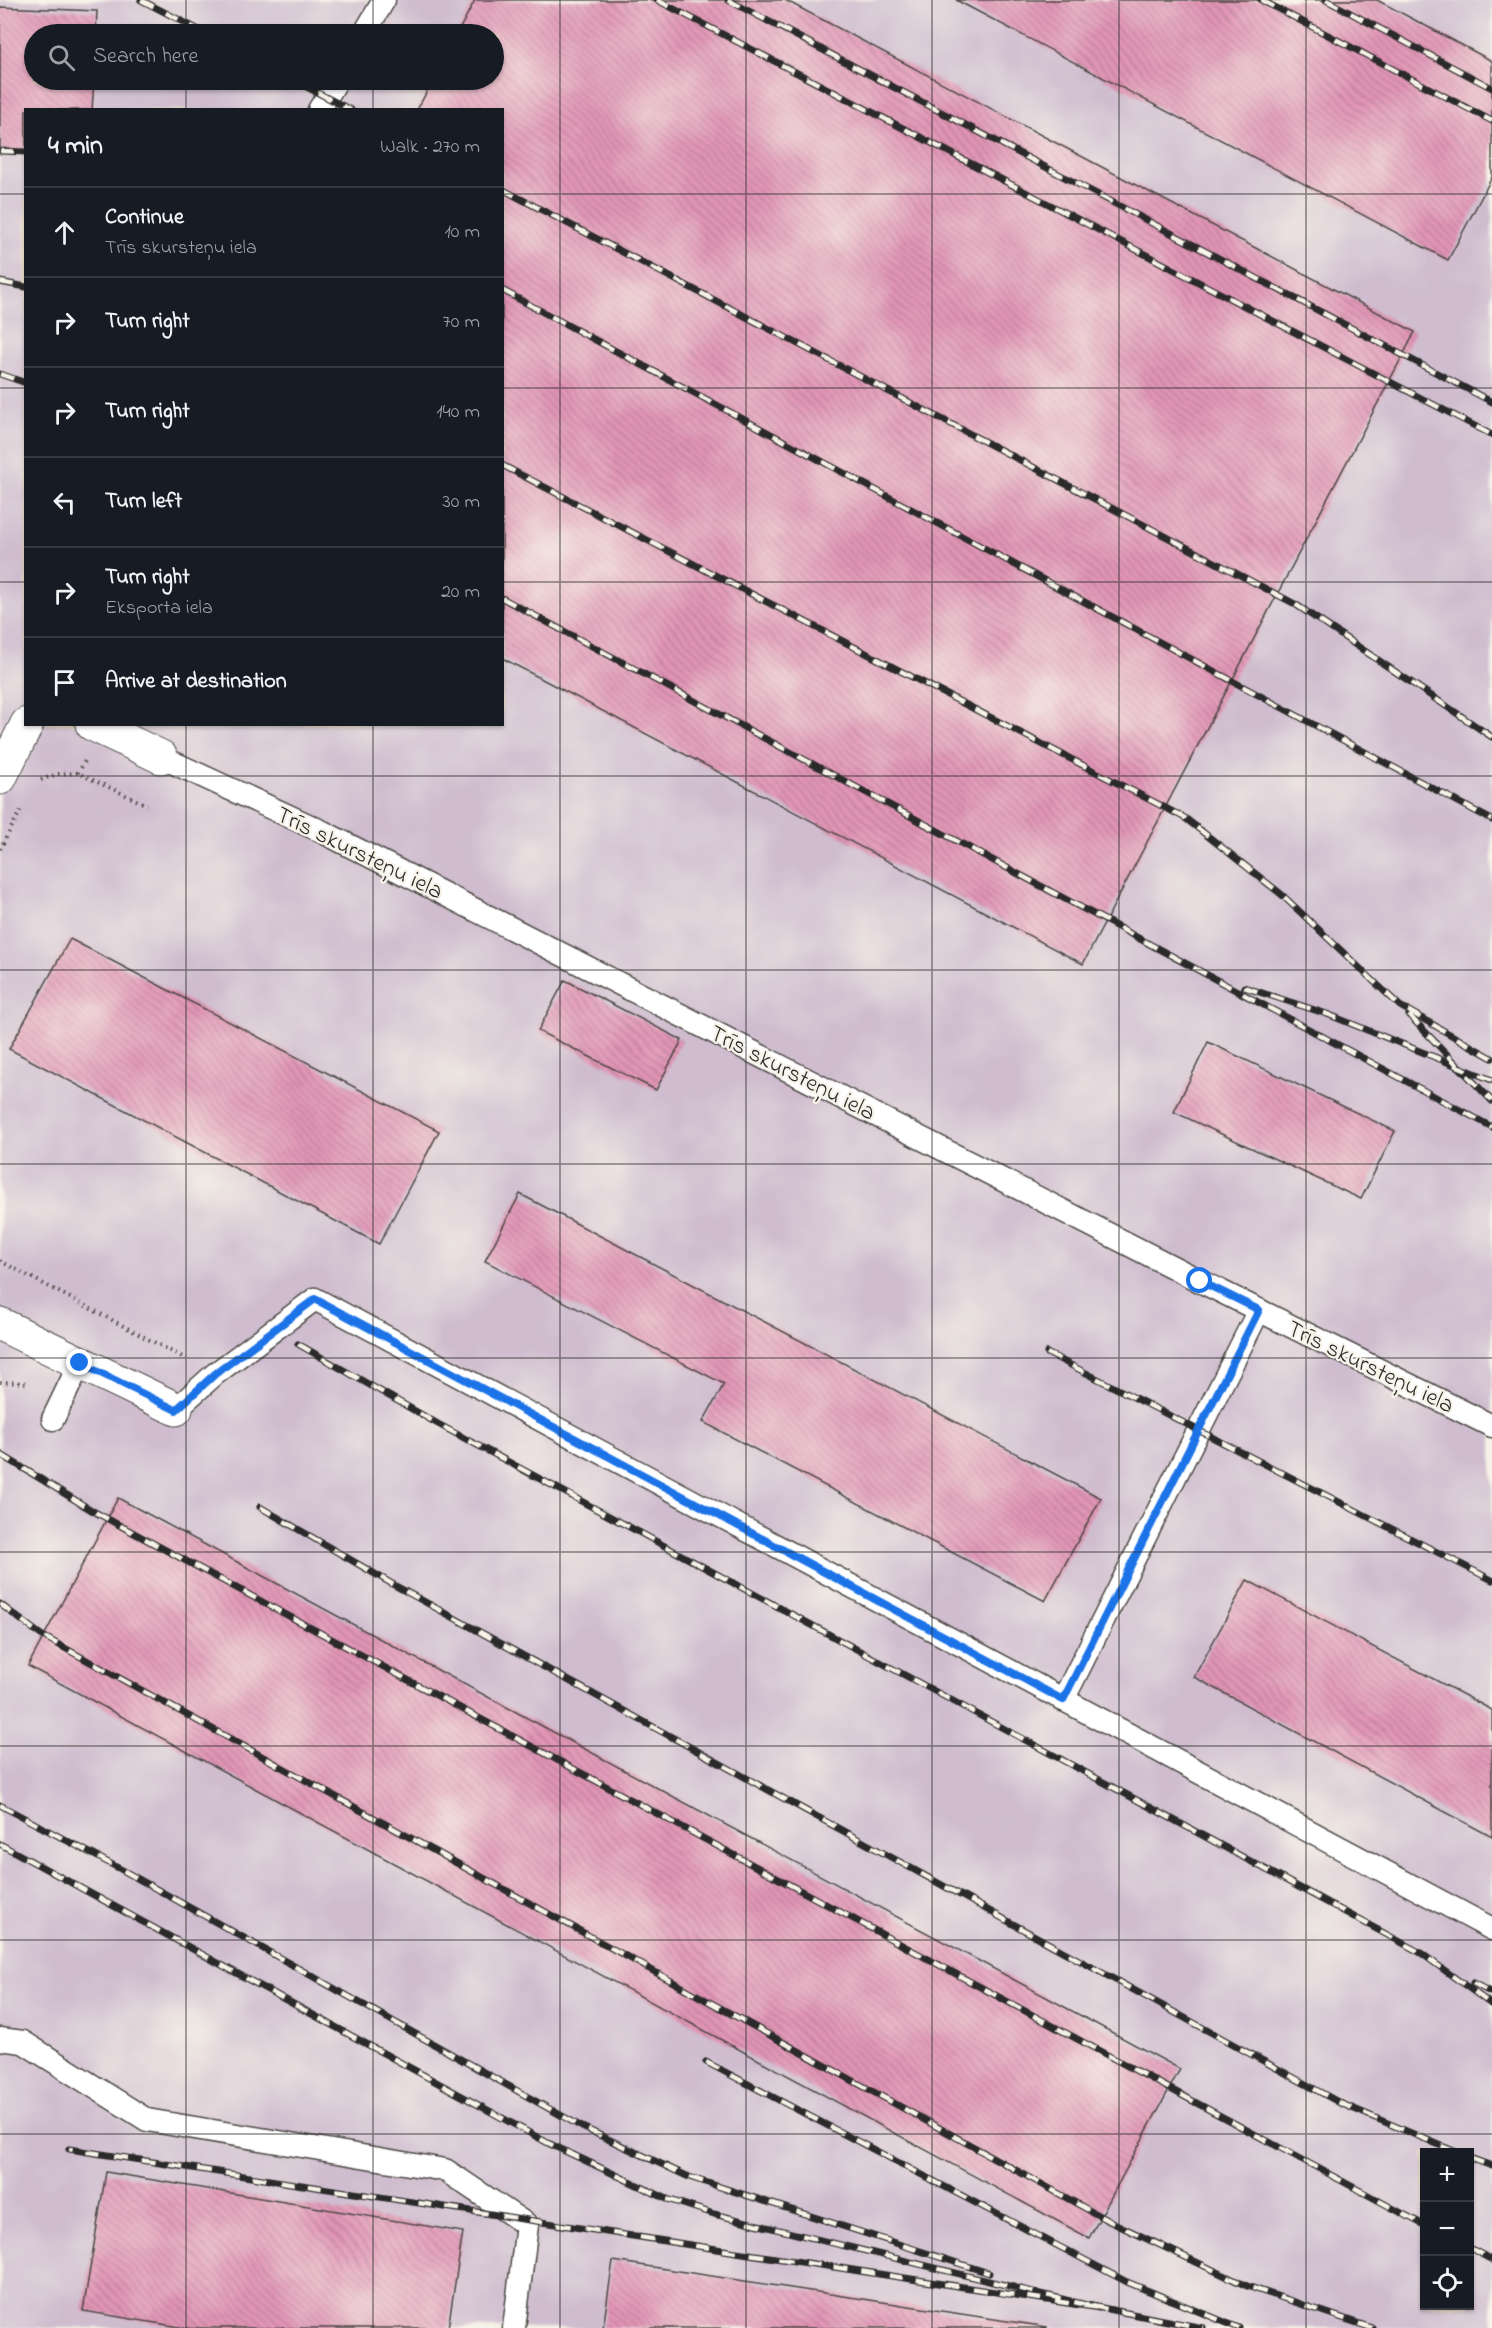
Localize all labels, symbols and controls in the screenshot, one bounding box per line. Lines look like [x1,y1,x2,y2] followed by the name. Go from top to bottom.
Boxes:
[24,24,504,90] search box
[45,41,78,74] icon: search
[93,41,198,73] text: Search here
[48,128,103,166] text: 4 min
[380,133,480,162] text: Walk · 270 m
[105,202,184,234] text: Continue
[48,216,81,249] icon: ahead
[444,218,480,247] text: 10 m
[105,234,257,263] text: Trīs skursteņu iela
[48,306,81,339] icon: right
[105,306,190,338] text: Turn right
[443,308,480,337] text: 70 m
[48,396,81,429] icon: right
[105,396,190,428] text: Turn right
[436,398,480,427] text: 140 m
[48,486,81,519] icon: left
[105,486,182,518] text: Turn left
[443,488,480,517] text: 30 m
[105,562,190,594] text: Turn right
[48,576,81,609] icon: right
[441,578,480,607] text: 20 m
[105,594,213,623] text: Eksporta iela
[48,666,81,699] icon: arrive
[105,666,287,698] text: Arrive at destination
[269,799,448,910] street label: Trīs skursteņu iela
[703,1017,881,1131] street label: Trīs skursteņu iela
[1186,1267,1212,1293] route start
[1280,1313,1459,1424] street label: Trīs skursteņu iela
[66,1349,92,1375] route end
[1420,2148,1474,2310] map controls
[1420,2148,1474,2202] button: +
[1420,2202,1474,2256] button: −
[1420,2256,1474,2310] button: locate

